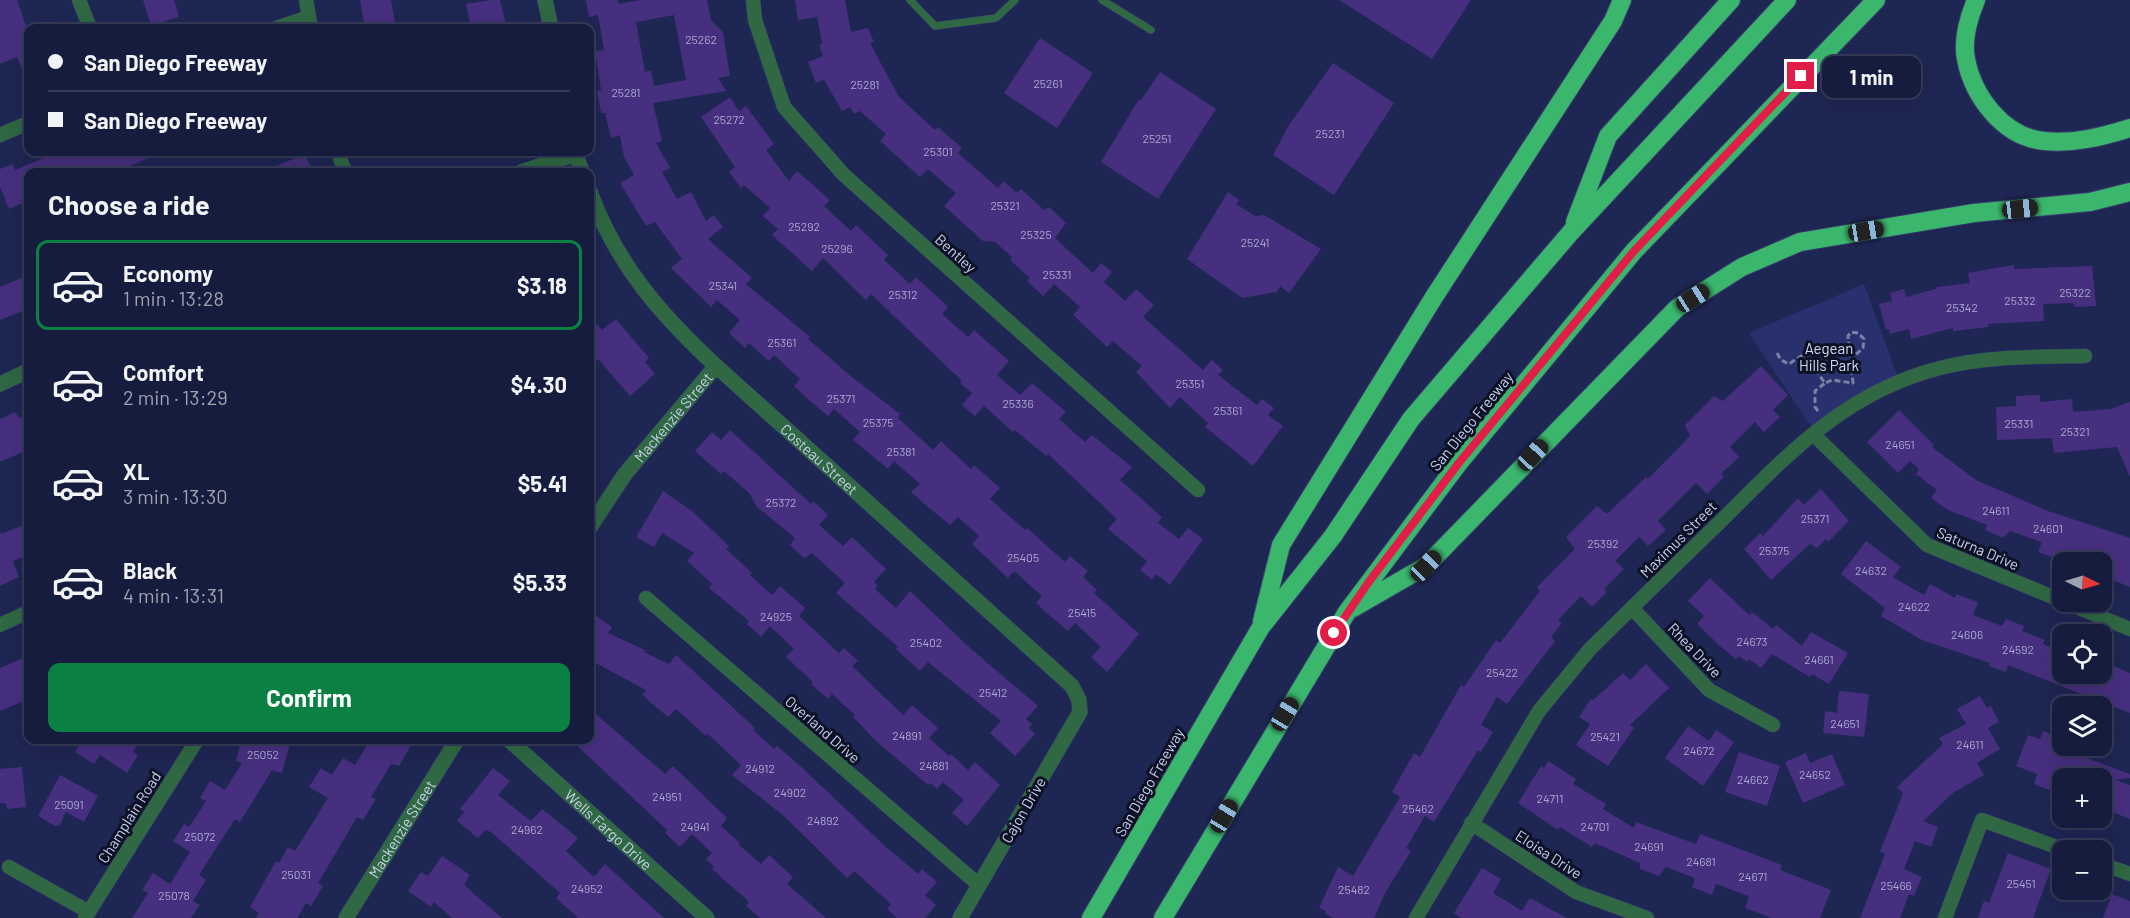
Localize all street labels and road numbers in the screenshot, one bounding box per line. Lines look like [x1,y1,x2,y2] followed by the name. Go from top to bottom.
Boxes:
[932,230,980,276] street label: Bentley
[630,368,716,466] street label: Mackenzie Street
[1425,368,1517,474] street label: San Diego Freeway
[777,420,862,498] street label: Costeau Street
[1636,497,1720,581] street label: Maximus Street
[1934,523,2022,573] street label: Saturna Drive
[1665,619,1725,681] street label: Rhea Drive
[782,692,864,766] street label: Overland Drive
[1111,724,1187,840] street label: San Diego Freeway
[94,768,164,866] street label: Champlain Road
[997,774,1049,846] street label: Cajon Drive
[364,777,439,881] street label: Mackenzie Street
[561,786,656,873] street label: Wells Fargo Drive
[1512,826,1586,882] street label: Eloisa Drive

